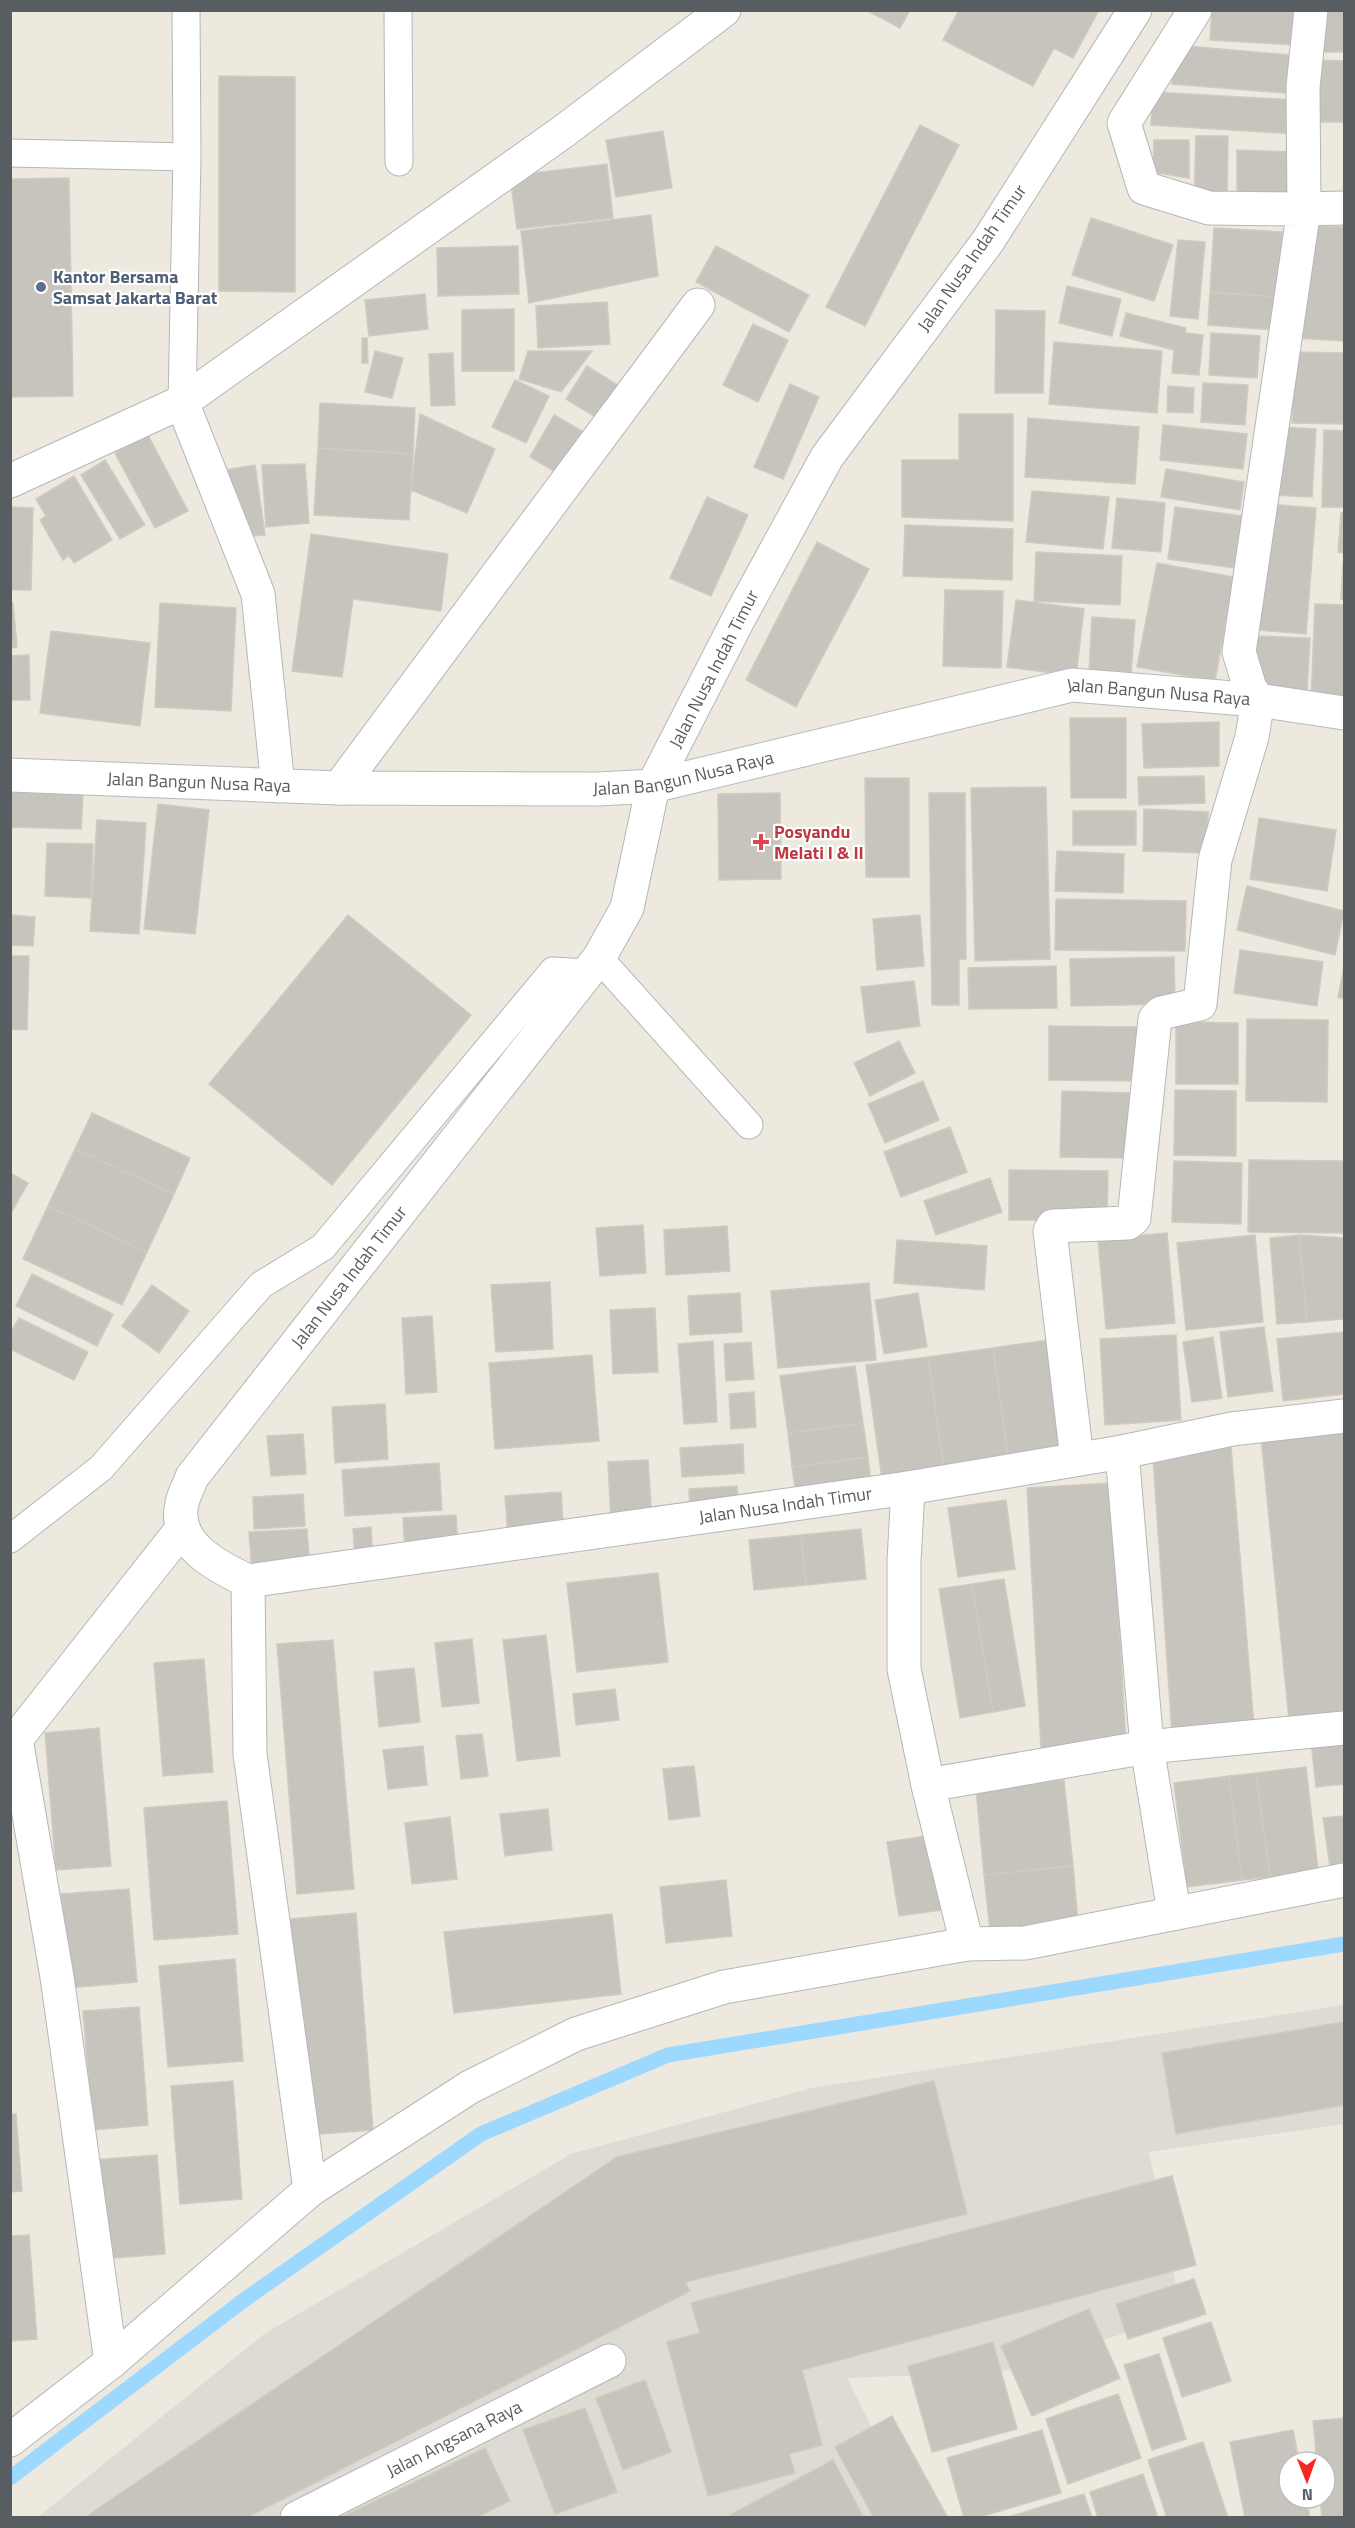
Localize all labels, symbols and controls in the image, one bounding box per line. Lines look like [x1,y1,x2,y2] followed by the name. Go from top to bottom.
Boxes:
[910,178,1033,337] street label: Jalan Nusa Indah Timur
[53,263,218,311] place label: Kantor Bersama Samsat Jakarta Barat
[34,280,48,294] marker: Kantor Bersama Samsat Jakarta Barat
[662,585,765,753] street label: Jalan Nusa Indah Timur
[1063,671,1251,712] street label: Jalan Bangun Nusa Raya
[593,743,776,802] street label: Jalan Bangun Nusa Raya
[106,765,291,799] street label: Jalan Bangun Nusa Raya
[774,818,864,866] place label: Posyandu Melati I & II
[752,833,770,851] marker: Posyandu Melati I & II
[284,1200,413,1354] street label: Jalan Nusa Indah Timur
[697,1479,874,1530] street label: Jalan Nusa Indah Timur
[382,2393,526,2484] street label: Jalan Angsana Raya
[1277,2450,1337,2510] north arrow
[1302,2483,1313,2507] text: N

